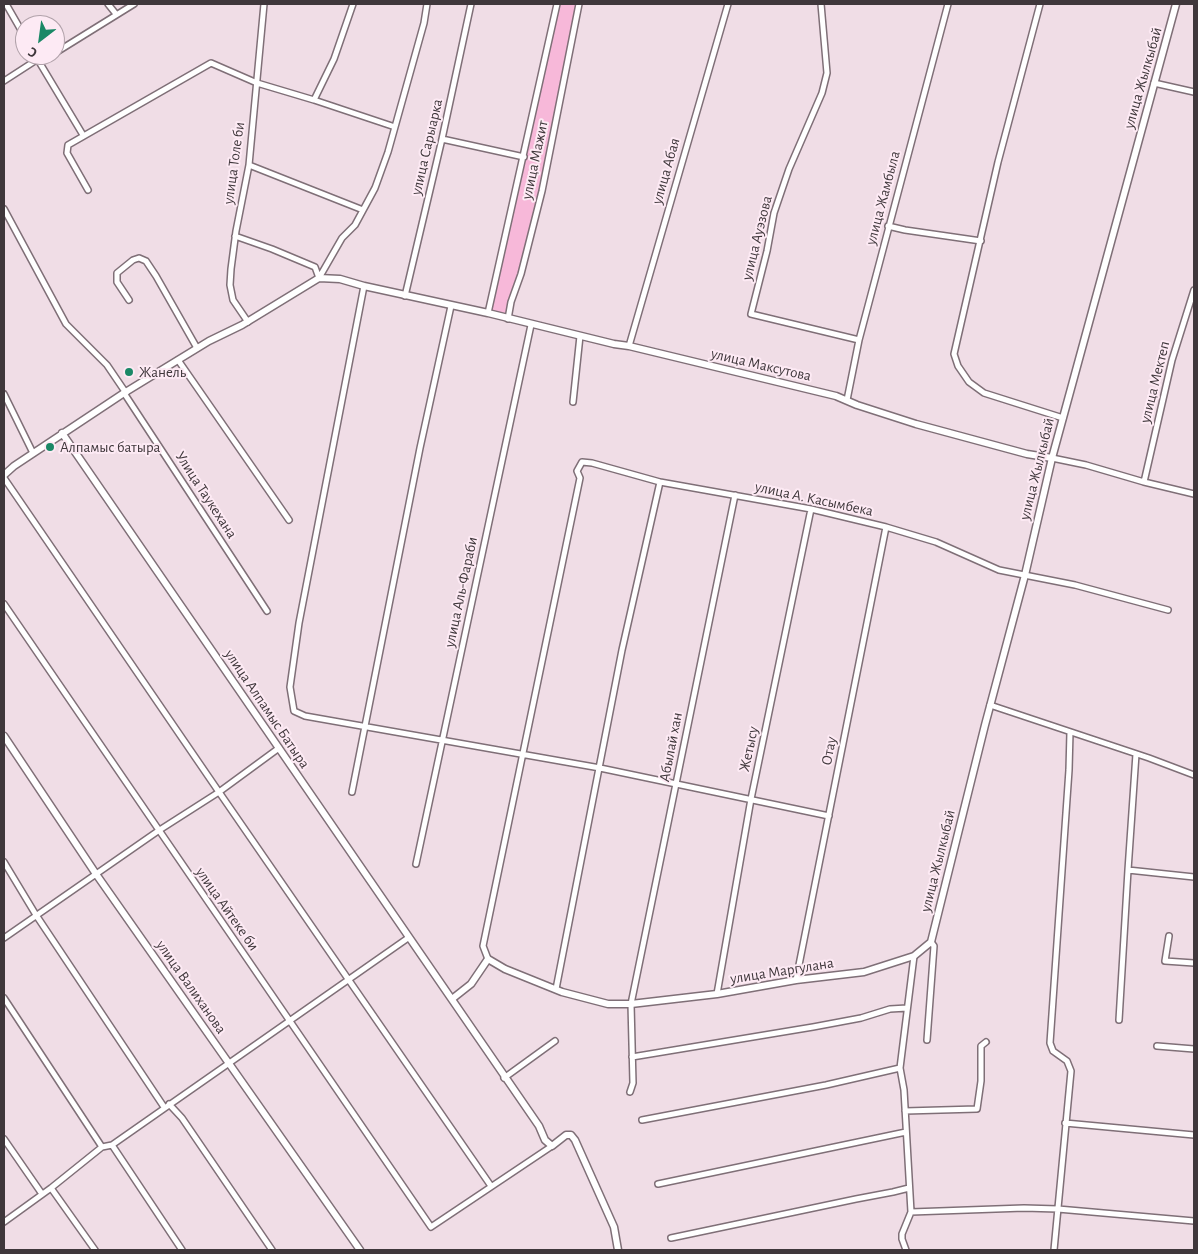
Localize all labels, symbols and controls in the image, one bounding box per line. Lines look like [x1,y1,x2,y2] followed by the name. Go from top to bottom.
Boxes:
[15,15,65,65] north arrow
[1120,25,1166,131] street label: улица Жылкыбай
[26,44,40,60] text: С
[407,97,447,197] street label: улица Сарыарка
[518,119,552,201] street label: улица Мажит
[219,121,249,205] street label: улица Толе би
[648,136,684,206] street label: улица Абая
[862,149,904,247] street label: улица Жамбыла
[738,194,776,282] street label: улица Ауэзова
[1136,339,1174,425] street label: улица Мектеп
[709,345,813,385] street label: улица Максутова
[139,363,186,381] place label: Жанель
[123,366,135,378] marker: Жанель
[1016,416,1058,522] street label: улица Жылкыбай
[60,438,160,456] place label: Алпамыс батыра
[44,441,56,453] marker: Алпамыс батыра
[171,448,241,542] street label: Улица Таукехана
[753,478,875,520] street label: улица А. Касымбека
[441,535,481,649] street label: улица Аль-Фараби
[220,646,314,772] street label: улица Алпамыс Батыра
[655,711,687,783] street label: Абылай хан
[735,725,763,773] street label: Жетысу
[817,735,841,767] street label: Отау
[917,808,959,914] street label: улица Жылкыбай
[192,864,262,954] street label: улица Айтеке би
[152,937,230,1037] street label: улица Валиханова
[729,954,835,988] street label: улица Маргулана

